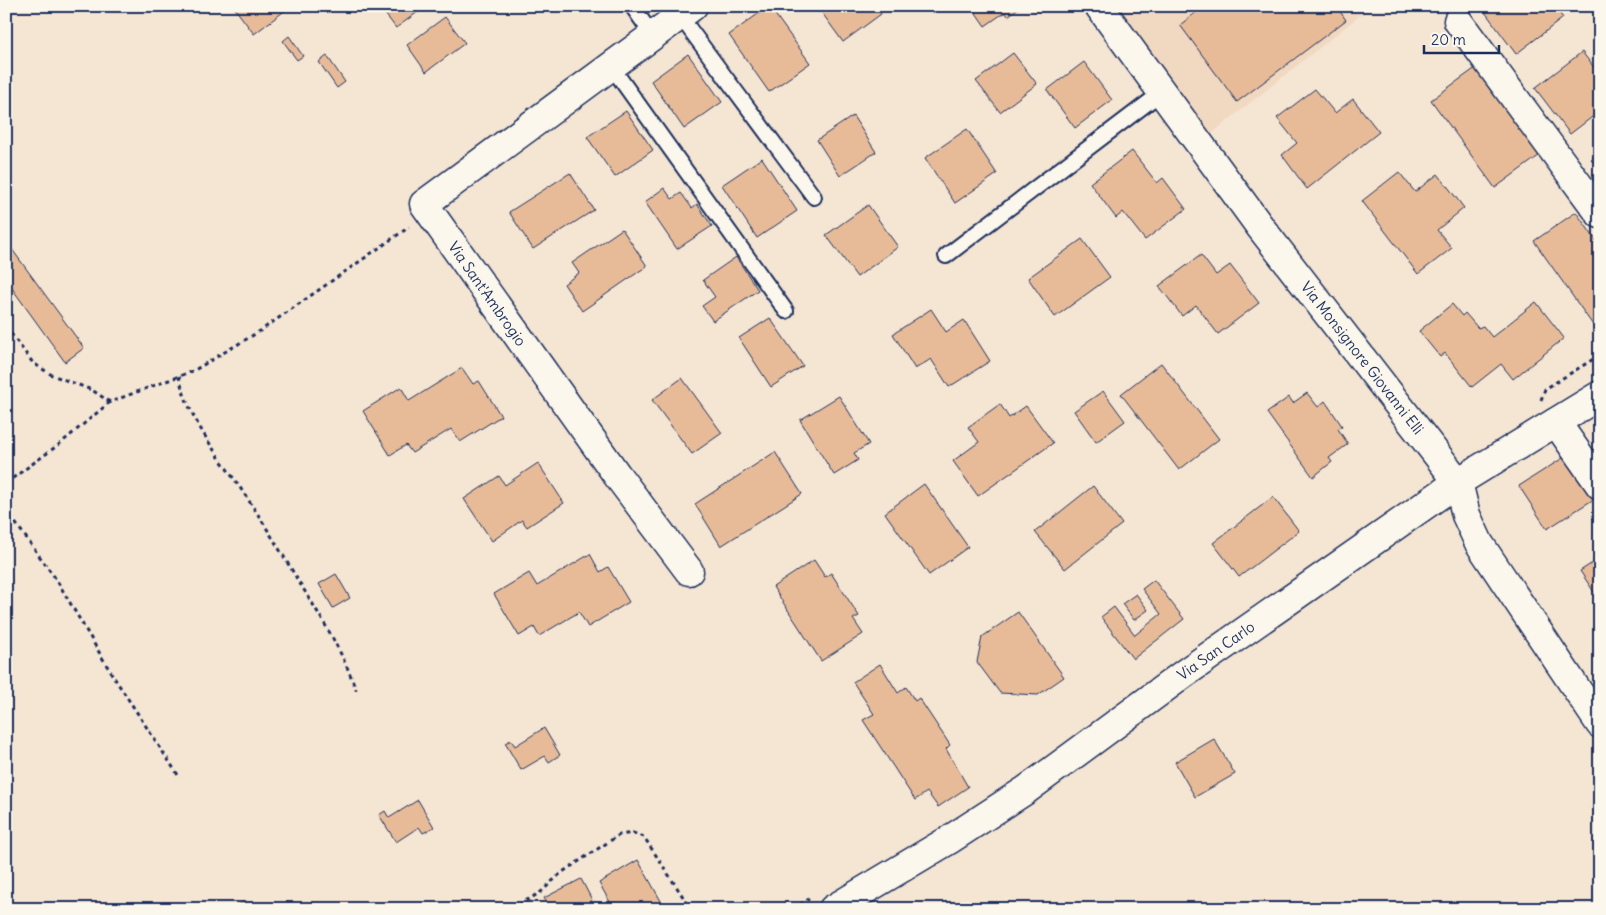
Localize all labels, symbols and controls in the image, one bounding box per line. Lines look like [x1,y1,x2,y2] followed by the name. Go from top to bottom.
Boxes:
[1424,22,1498,54] scale bar
[1431,30,1466,49] text: 20 m
[444,238,531,350] street label: Via Sant'Ambrogio
[1297,278,1428,438] street label: Via Monsignore Giovanni Elli
[1173,617,1258,684] street label: Via San Carlo

